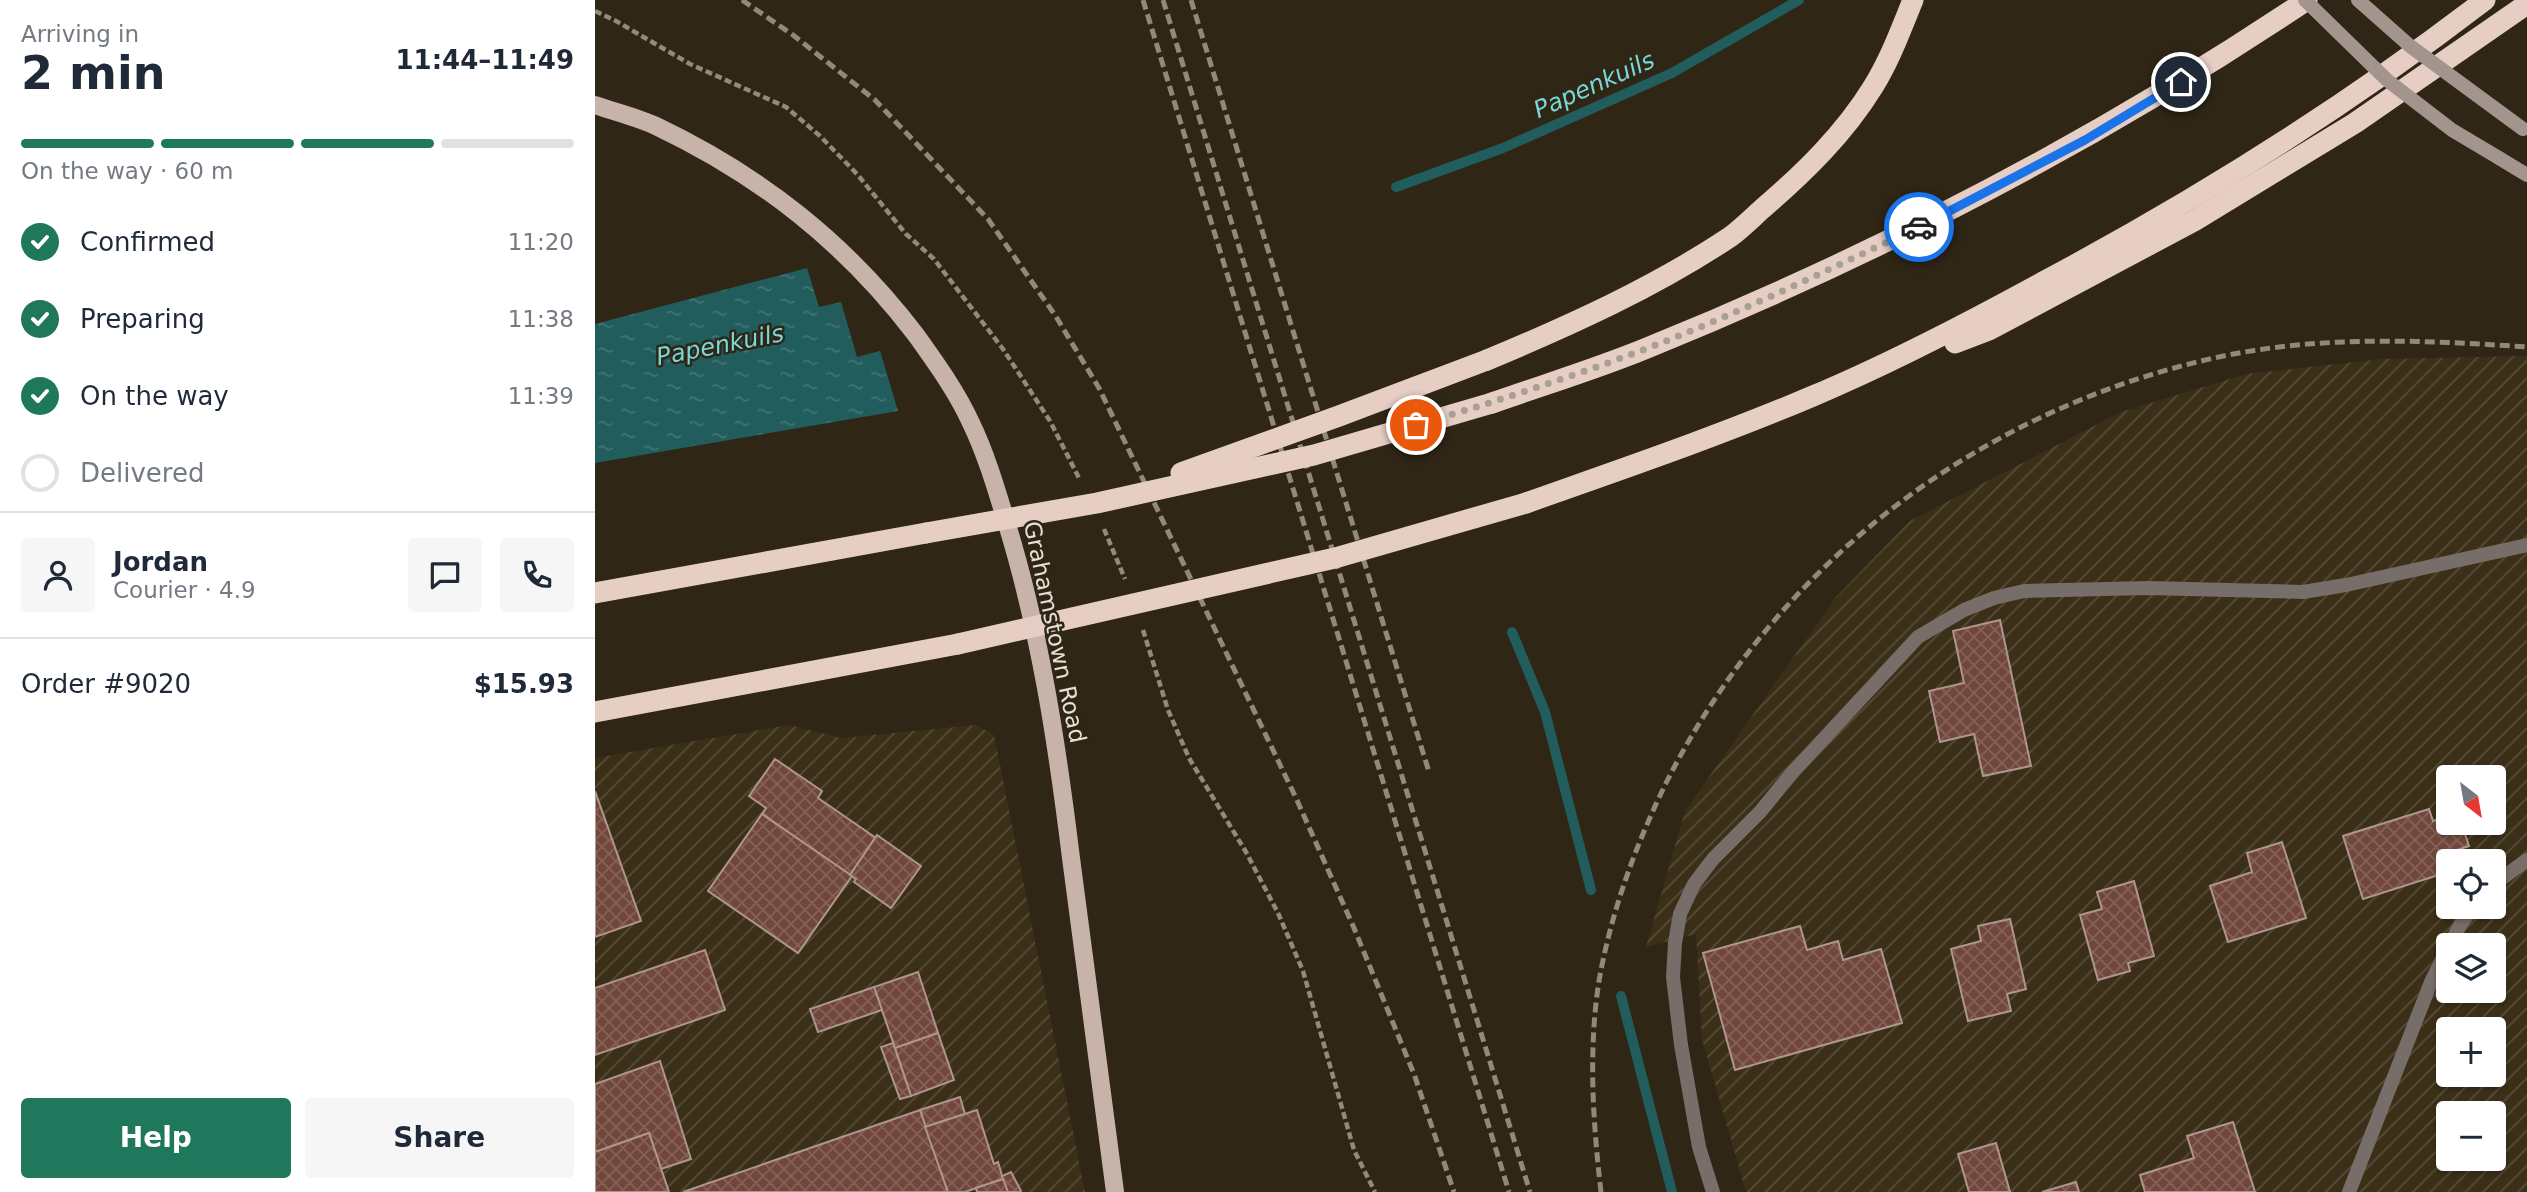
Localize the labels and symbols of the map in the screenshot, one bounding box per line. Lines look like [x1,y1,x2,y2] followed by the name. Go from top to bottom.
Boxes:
[1529,46,1659,124] water label: Papenkuils
[2151,52,2211,112] pin
[1884,192,1954,262] courier
[654,319,786,371] water label: Papenkuils
[1386,395,1446,455] pin
[1019,519,1091,745] street label: Grahamstown Road
[2436,765,2506,835] north arrow

